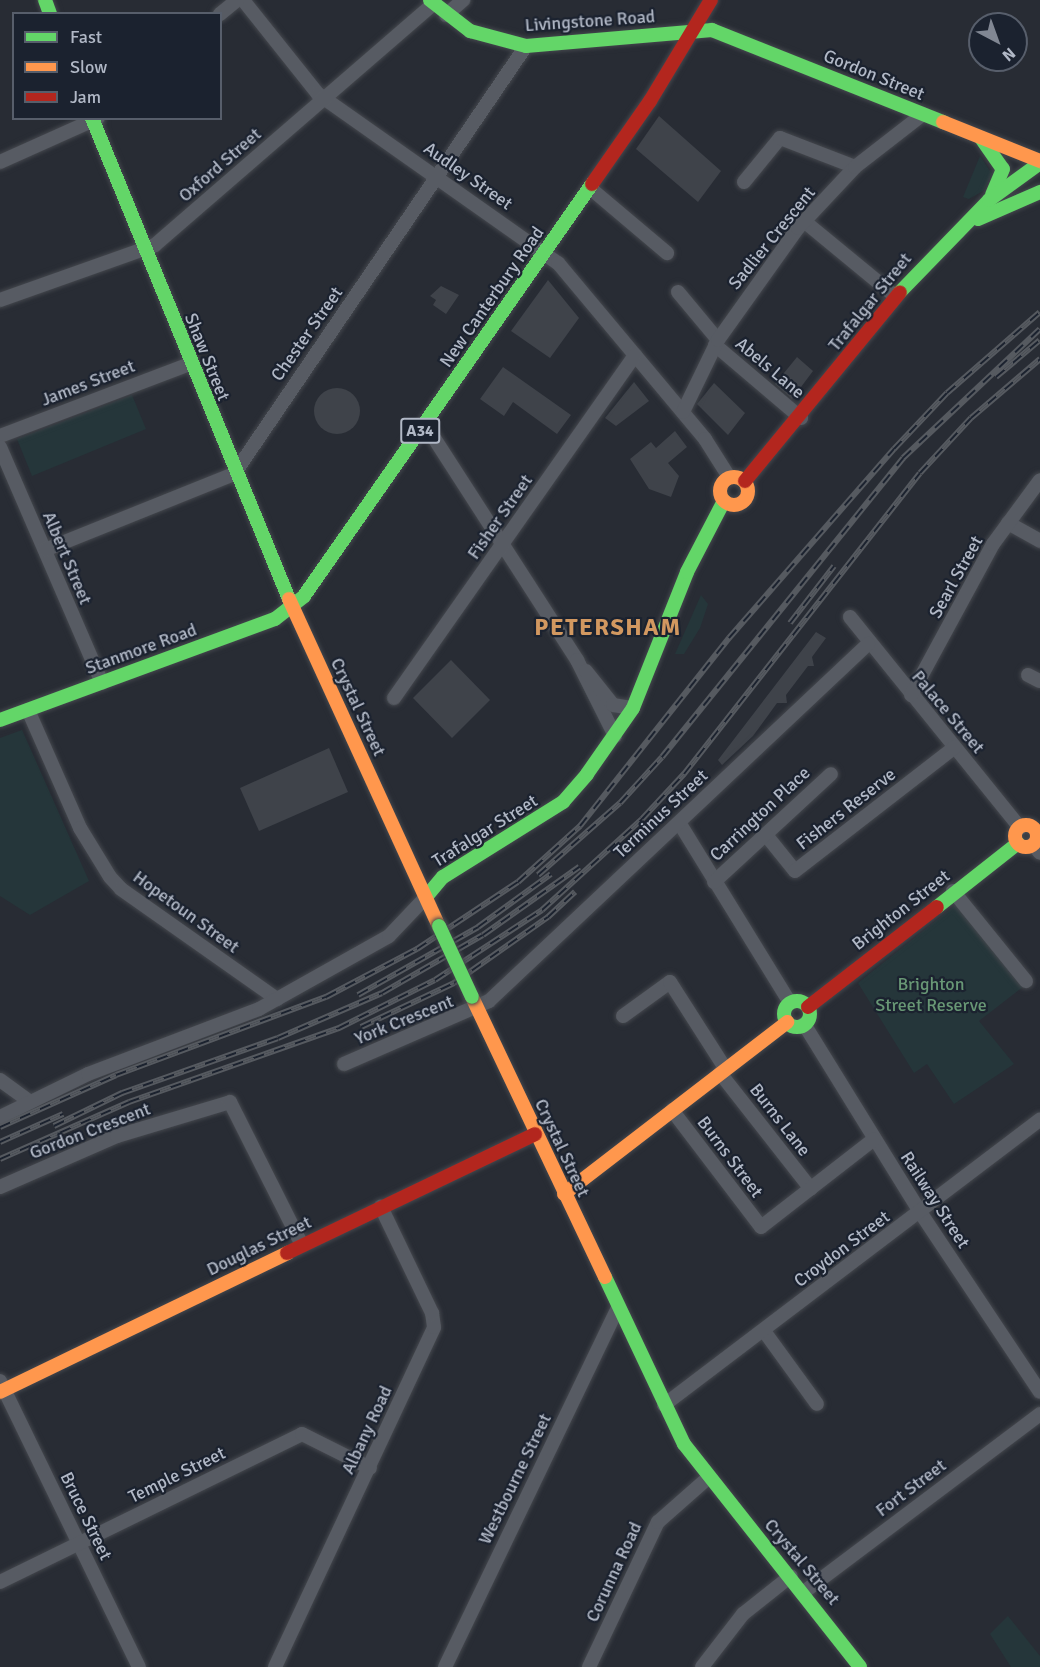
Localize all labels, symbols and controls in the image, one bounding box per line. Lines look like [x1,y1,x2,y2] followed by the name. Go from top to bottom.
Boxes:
[524,6,656,36] street label: Livingstone Road
[12,12,222,120] legend
[968,12,1028,72] north arrow
[70,26,102,48] text: Fast
[998,43,1019,65] text: N
[820,45,928,105] street label: Gordon Street
[70,56,107,78] text: Slow
[70,86,101,108] text: Jam
[174,123,266,207] street label: Oxford Street
[419,138,517,214] street label: Audley Street
[724,182,820,294] street label: Sadlier Crescent
[435,222,549,372] street label: New Canterbury Road
[824,249,916,355] street label: Trafalgar Street
[267,283,347,385] street label: Chester Street
[180,310,234,404] street label: Shaw Street
[731,333,809,403] street label: Abels Lane
[38,355,138,411] street label: James Street
[399,418,441,444] road number: A34
[463,470,537,564] street label: Fisher Street
[38,508,96,608] street label: Albert Street
[925,532,987,622] street label: Searl Street
[534,614,682,642] district label: PETERSHAM
[82,619,200,679] street label: Stanmore Road
[326,654,390,760] street label: Crystal Street
[907,666,989,758] street label: Palace Street
[706,762,814,866] street label: Carrington Place
[792,764,900,854] street label: Fishers Reserve
[610,765,712,863] street label: Terminus Street
[428,790,542,872] street label: Trafalgar Street
[848,865,954,955] street label: Brighton Street
[129,866,243,958] street label: Hopetoun Street
[875,974,987,1016] park label: Brighton Street Reserve
[351,990,457,1050] street label: York Crescent
[745,1079,815,1161] street label: Burns Lane
[530,1095,594,1201] street label: Crystal Street
[27,1098,153,1164] street label: Gordon Crescent
[693,1112,767,1202] street label: Burns Street
[896,1148,974,1252] street label: Railway Street
[790,1206,894,1292] street label: Croydon Street
[203,1211,315,1281] street label: Douglas Street
[337,1382,397,1478] street label: Albany Road
[474,1410,556,1548] street label: Westbourne Street
[125,1442,229,1508] street label: Temple Street
[872,1455,950,1521] street label: Fort Street
[55,1468,117,1564] street label: Bruce Street
[760,1515,844,1609] street label: Crystal Street
[581,1519,647,1625] street label: Corunna Road

